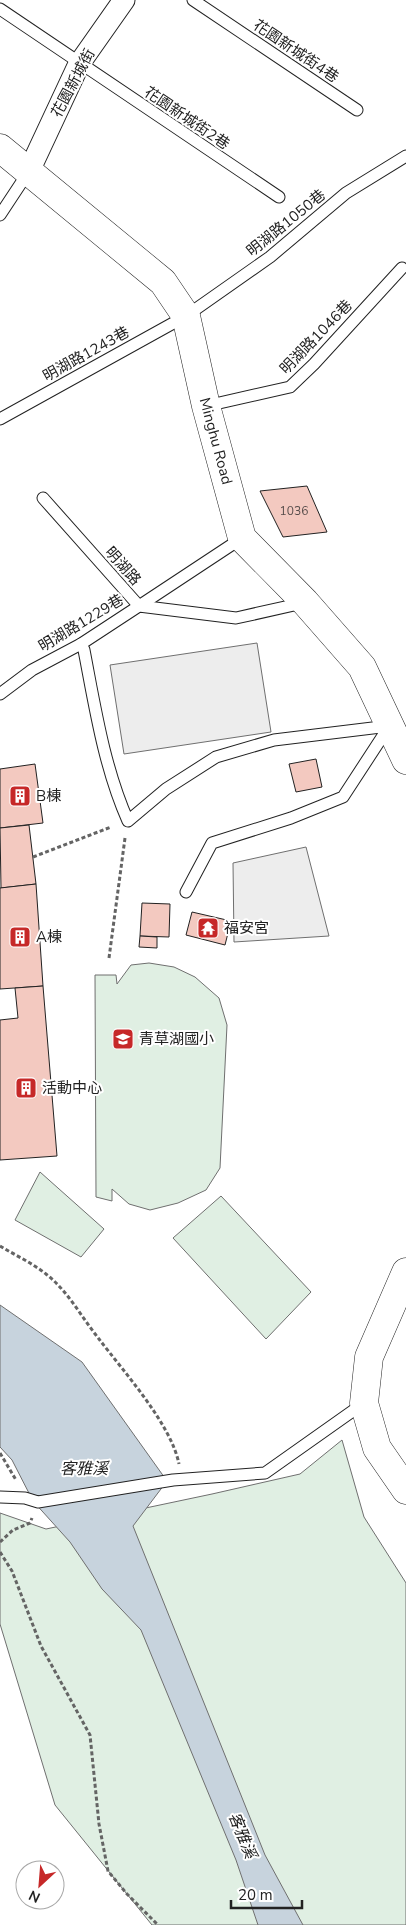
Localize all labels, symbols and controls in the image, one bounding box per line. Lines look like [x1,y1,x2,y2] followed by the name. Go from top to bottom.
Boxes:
[249,15,343,87] street label: 花園新城街4巷
[47,45,99,121] street label: 花園新城街
[140,82,234,154] street label: 花園新城街2巷
[242,185,330,261] street label: 明湖路1050巷
[275,296,357,378] street label: 明湖路1046巷
[39,322,133,386] street label: 明湖路1243巷
[195,395,237,487] street label: Minghu Road
[280,503,308,519] house number: 1036
[101,543,145,589] street label: 明湖路
[35,590,127,656] street label: 明湖路1229巷
[8,784,32,808] building icon: B棟
[36,786,61,806] place label: B棟
[196,916,220,940] temple icon: 福安宮
[224,918,269,938] place label: 福安宮
[8,925,32,949] building icon: A棟
[36,927,62,947] place label: A棟
[111,1027,135,1051] school or university icon: 青草湖國小
[139,1029,214,1049] place label: 青草湖國小
[14,1076,38,1100] building icon: 活動中心
[42,1078,102,1098] place label: 活動中心
[60,1458,110,1480] water label: 客雅溪
[223,1809,262,1864] water label: 客雅溪
[15,1860,65,1910] north arrow
[231,1878,302,1910] scale bar
[26,1885,43,1907] text: N
[238,1885,273,1905] text: 20 m

